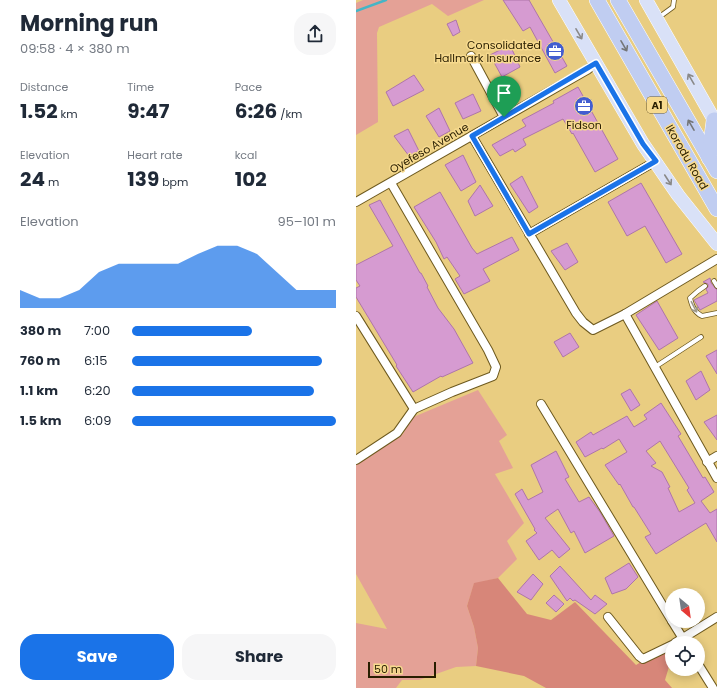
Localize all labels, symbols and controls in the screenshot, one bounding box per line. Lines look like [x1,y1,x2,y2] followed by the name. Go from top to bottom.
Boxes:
[20,8,158,39] text: Morning run
[294,13,336,55] button: share
[575,28,583,40] one-way arrow
[434,37,541,66] place label: Consolidated Hallmark Insurance
[20,39,130,58] text: 09:58 · 4 × 380 m
[544,40,566,62] office icon: Consolidated Hallmark Insurance
[620,40,628,52] one-way arrow
[686,73,694,85] one-way arrow
[487,76,521,117] pin
[20,79,68,95] text: Distance
[127,79,154,95] text: Time
[235,79,262,95] text: Pace
[493,82,515,104] icon: arrive
[573,95,595,117] office icon: Fidson
[20,97,58,125] text: 1.52
[127,97,170,125] text: 9:47
[235,97,277,125] text: 6:26
[647,97,667,113] road number: A1
[58,106,78,122] text: km
[277,106,302,122] text: /km
[566,117,602,133] place label: Fidson
[386,119,472,177] street label: Oyefeso Avenue
[686,120,694,132] one-way arrow
[662,122,712,192] street label: Ikorodu Road
[20,147,70,163] text: Elevation
[127,147,183,163] text: Heart rate
[235,147,257,163] text: kcal
[20,165,45,193] text: 24
[127,165,159,193] text: 139
[235,165,267,193] text: 102
[45,174,59,190] text: m
[159,174,188,190] text: bpm
[665,174,673,186] one-way arrow
[20,212,79,231] text: Elevation
[277,212,336,231] text: 95–101 m
[691,301,698,313] one-way arrow
[20,321,61,340] text: 380 m
[84,321,110,340] text: 7:00
[20,351,60,370] text: 760 m
[84,351,107,370] text: 6:15
[20,381,58,400] text: 1.1 km
[84,381,111,400] text: 6:20
[20,411,62,430] text: 1.5 km
[84,411,111,430] text: 6:09
[665,588,705,628] north arrow
[665,588,705,676] map controls
[20,634,174,680] button: Save
[182,634,336,680] button: Share
[665,636,705,676] button: locate
[368,660,436,679] scale bar
[374,661,402,677] text: 50 m

